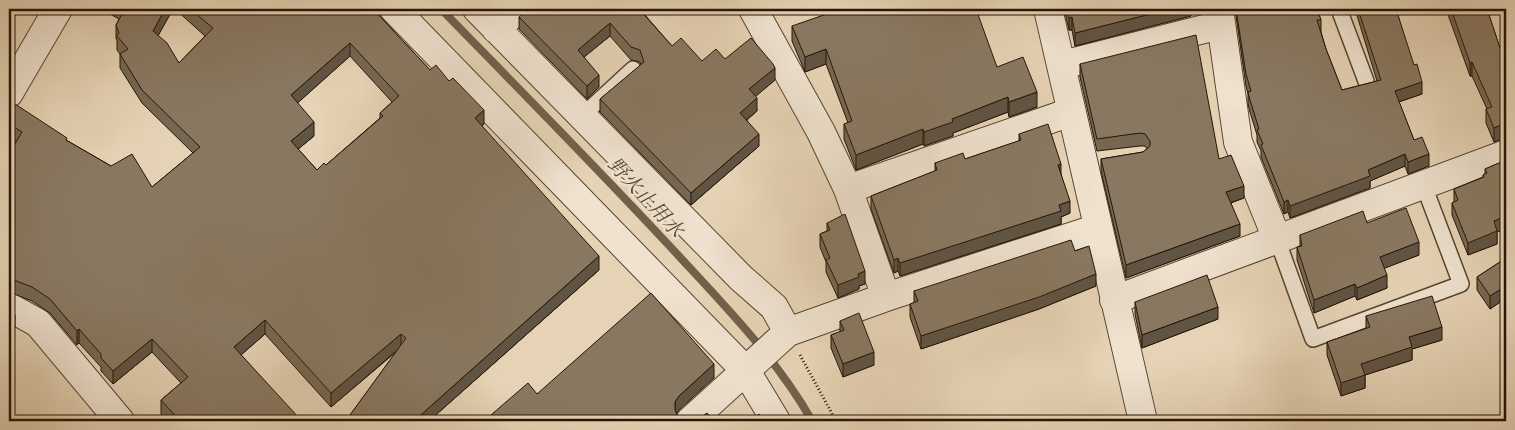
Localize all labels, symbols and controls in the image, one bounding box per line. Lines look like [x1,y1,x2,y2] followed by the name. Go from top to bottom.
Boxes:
[602,152,690,244] water label: 野火止用水

